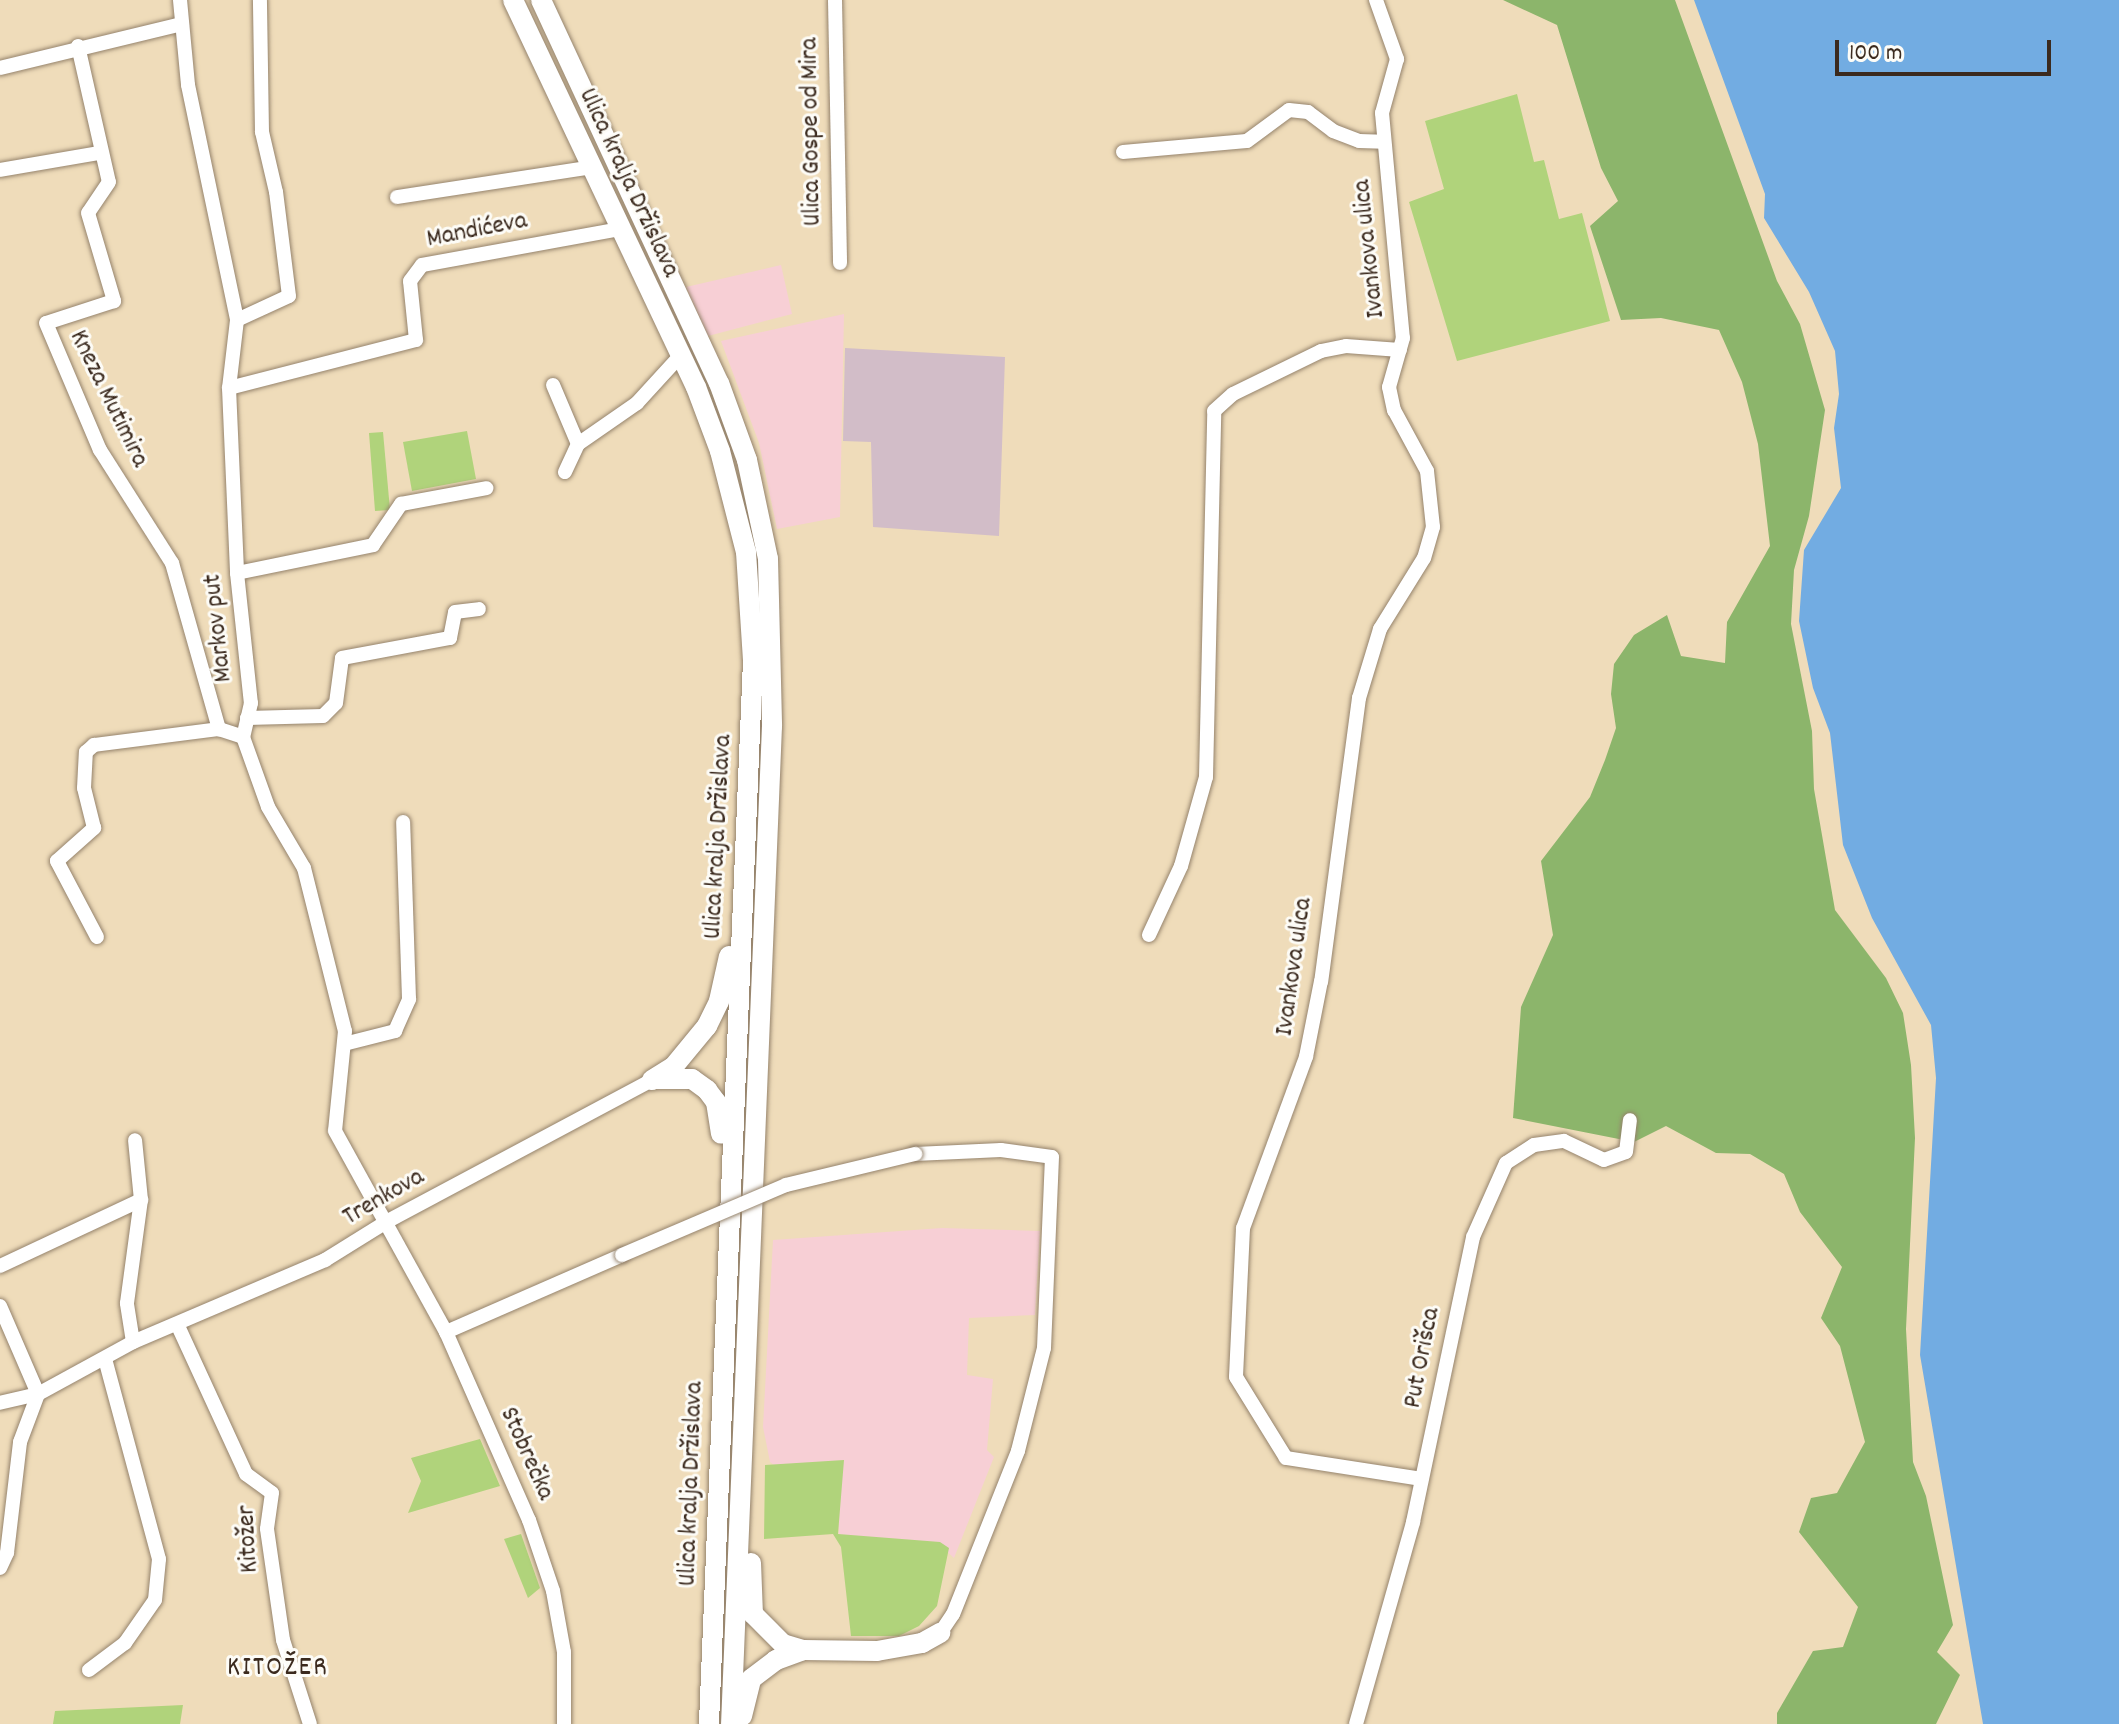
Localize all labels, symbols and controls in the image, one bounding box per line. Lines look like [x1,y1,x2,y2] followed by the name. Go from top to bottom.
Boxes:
[1839,24,2055,74] scale bar
[795,37,829,227] street label: Ulica Gospe od Mira
[1849,37,1902,71] text: 100 m
[571,84,685,282] street label: Ulica kralja Držislava
[1347,178,1393,320] street label: Ivankova ulica
[424,206,530,256] street label: Mandićeva
[61,325,155,473] street label: Kneza Mutimira
[198,572,240,684] street label: Markov put
[698,734,740,940] street label: Ulica kralja Držislava
[1270,896,1320,1038] street label: Ivankova ulica
[338,1162,430,1234] street label: Trenkova
[1398,1305,1448,1411] street label: Put Orišca
[673,1381,711,1587] street label: Ulica kralja Držislava
[492,1403,560,1505] street label: Stobrečka
[232,1504,266,1574] street label: Kitožer
[227,1652,329,1686] district label: KITOŽER

